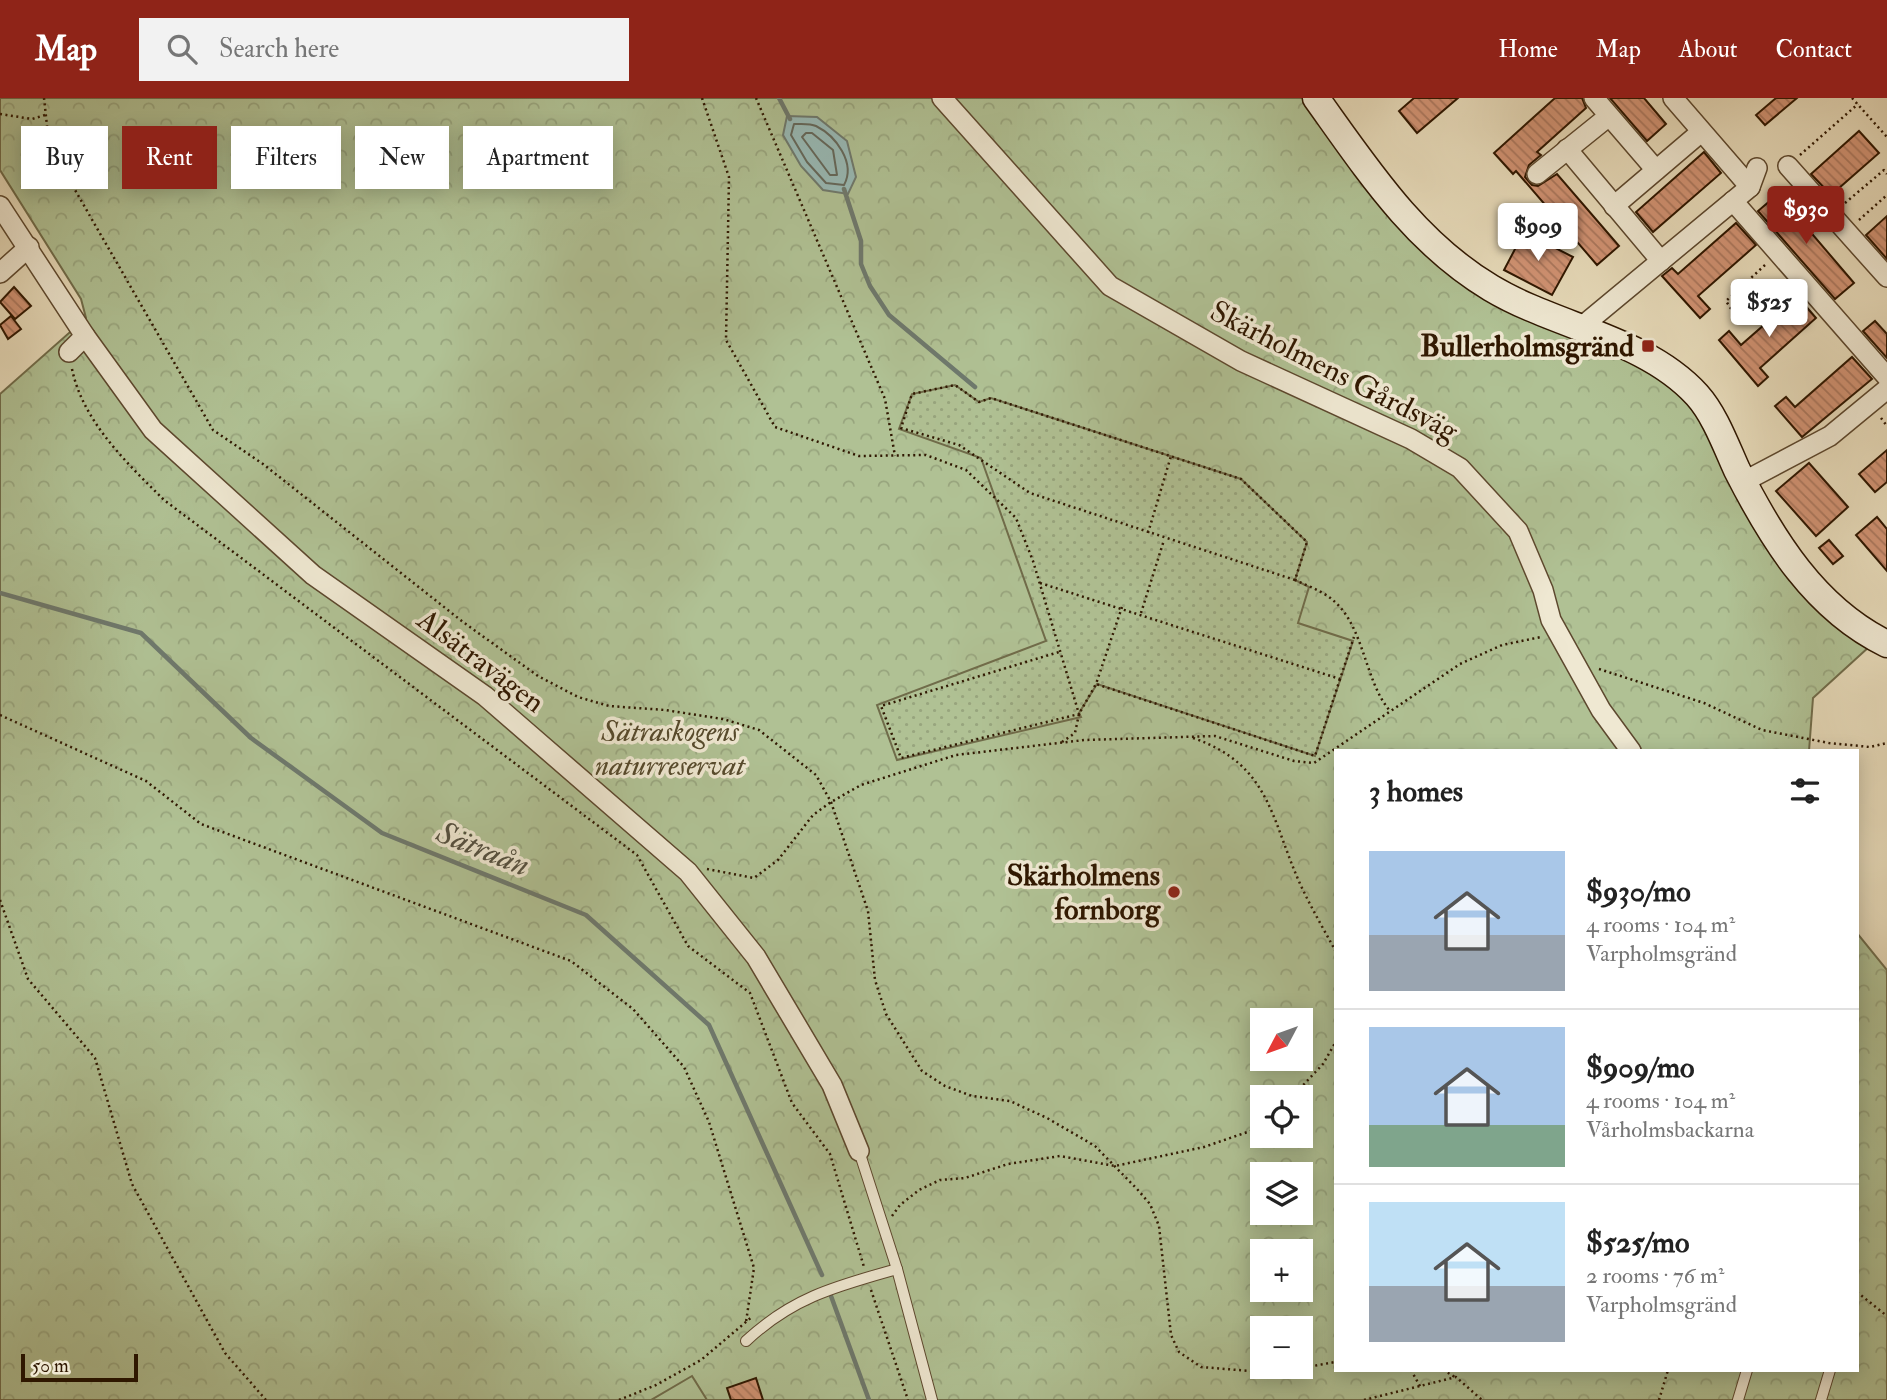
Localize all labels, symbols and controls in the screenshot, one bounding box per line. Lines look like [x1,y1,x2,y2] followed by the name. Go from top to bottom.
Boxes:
[139,18,629,81] search box
[35,29,97,70] text: Map
[163,30,201,68] icon: search
[219,33,339,65] text: Search here
[1498,34,1558,65] text: Home
[1596,34,1641,65] text: Map
[1679,34,1738,65] text: About
[1776,34,1852,65] text: Contact
[21,126,108,189] chip: Buy
[122,126,217,189] chip: Rent
[231,126,341,189] chip: Filters
[355,126,449,189] chip: New
[463,126,613,189] chip: Apartment
[1765,186,1847,246] pin: $930
[1783,194,1829,223] text: $930
[1497,204,1579,263] pin: $909
[1514,211,1562,240] text: $909
[1728,280,1810,339] pin: $525
[1747,287,1791,316] text: $525
[1204,293,1465,450] street label: Skärholmens Gårdsväg
[1420,328,1634,365] place label: Bullerholmsgränd
[1640,338,1656,354] marker: Bullerholmsgränd
[409,600,552,721] street label: Alsätravägen
[595,713,746,784] park label: Sätraskogens naturreservat
[1786,772,1824,810] icon: filters
[1369,773,1463,810] text: 3 homes
[430,812,535,886] water label: Sätraån
[1007,857,1161,928] place label: Skärholmens fornborg
[1586,873,1691,910] text: $930/mo
[1425,879,1509,963] icon: home
[1166,884,1182,900] marker: Skärholmens fornborg
[1586,910,1735,939] text: 4 rooms · 104 m²
[1586,939,1737,968] text: Varpholmsgränd
[1250,1008,1312,1071] north arrow
[1250,1008,1313,1379] map controls
[1586,1049,1695,1086] text: $909/mo
[1425,1055,1509,1139] icon: home
[1250,1085,1313,1148] button: locate
[1586,1086,1735,1115] text: 4 rooms · 104 m²
[1586,1115,1754,1144] text: Vårholmsbackarna
[1250,1162,1313,1225] button: layers
[1586,1224,1689,1261] text: $525/mo
[1425,1230,1509,1314] icon: home
[1250,1239,1313,1302] button: +
[1586,1261,1724,1290] text: 2 rooms · 76 m²
[1586,1290,1737,1319] text: Varpholmsgränd
[1250,1316,1313,1379] button: −
[21,1351,138,1383] scale bar
[32,1354,69,1378] text: 50 m

